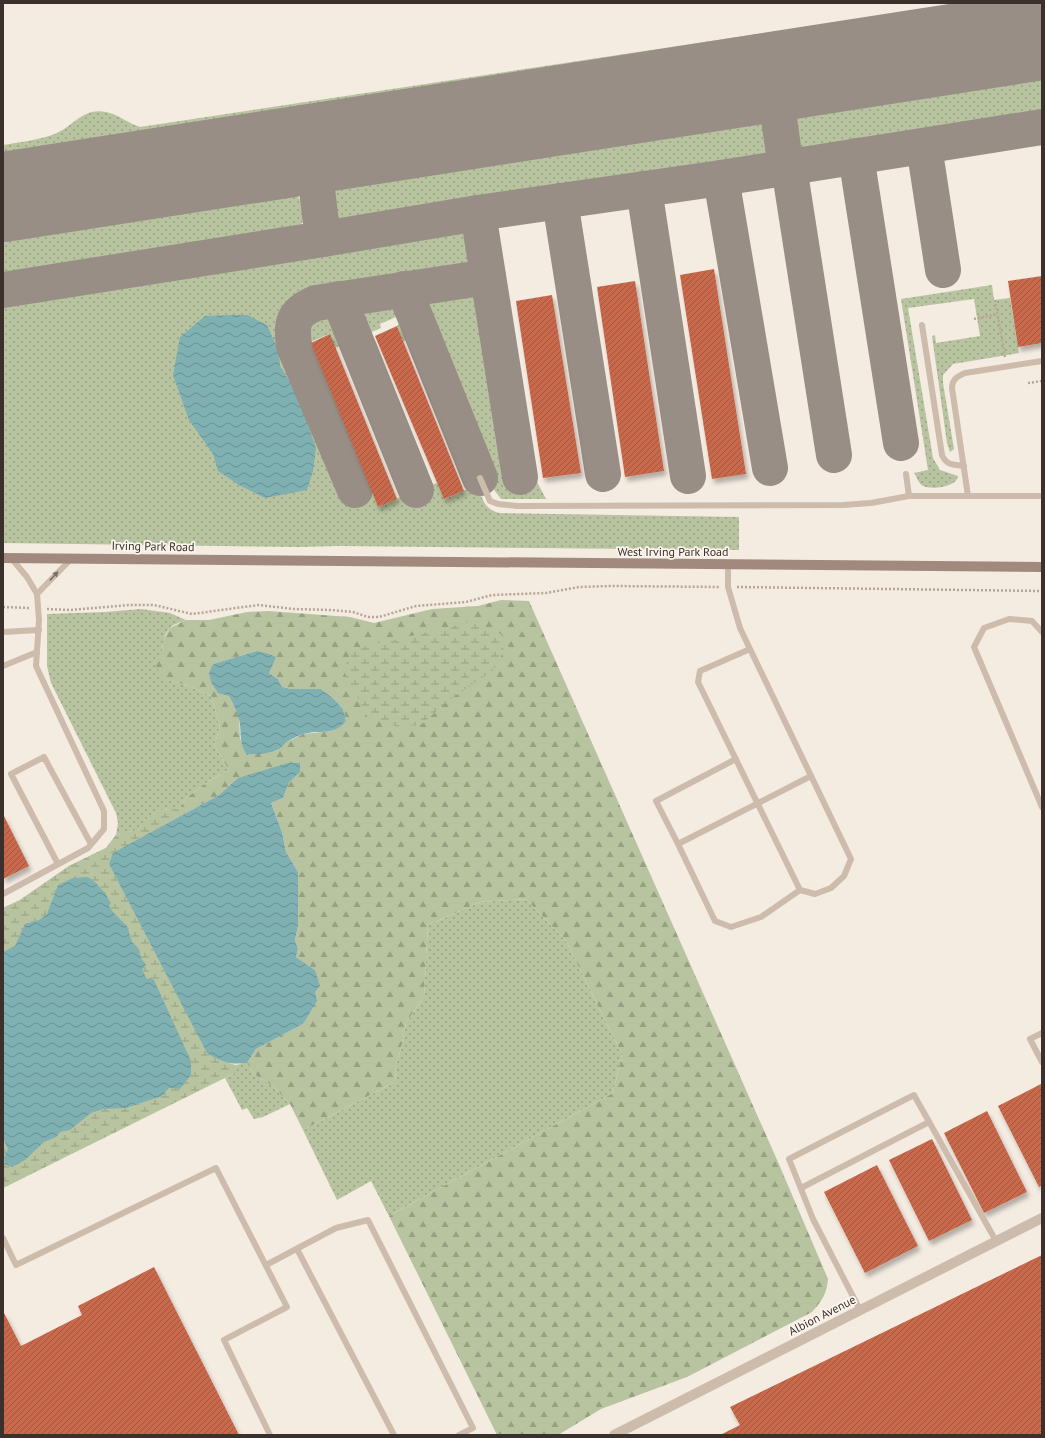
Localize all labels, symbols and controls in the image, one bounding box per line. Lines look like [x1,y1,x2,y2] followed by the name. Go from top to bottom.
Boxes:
[111,538,195,554] street label: Irving Park Road
[618,544,728,559] street label: West Irving Park Road
[49,571,59,581] one-way arrow
[786,1292,858,1338] street label: Albion Avenue

